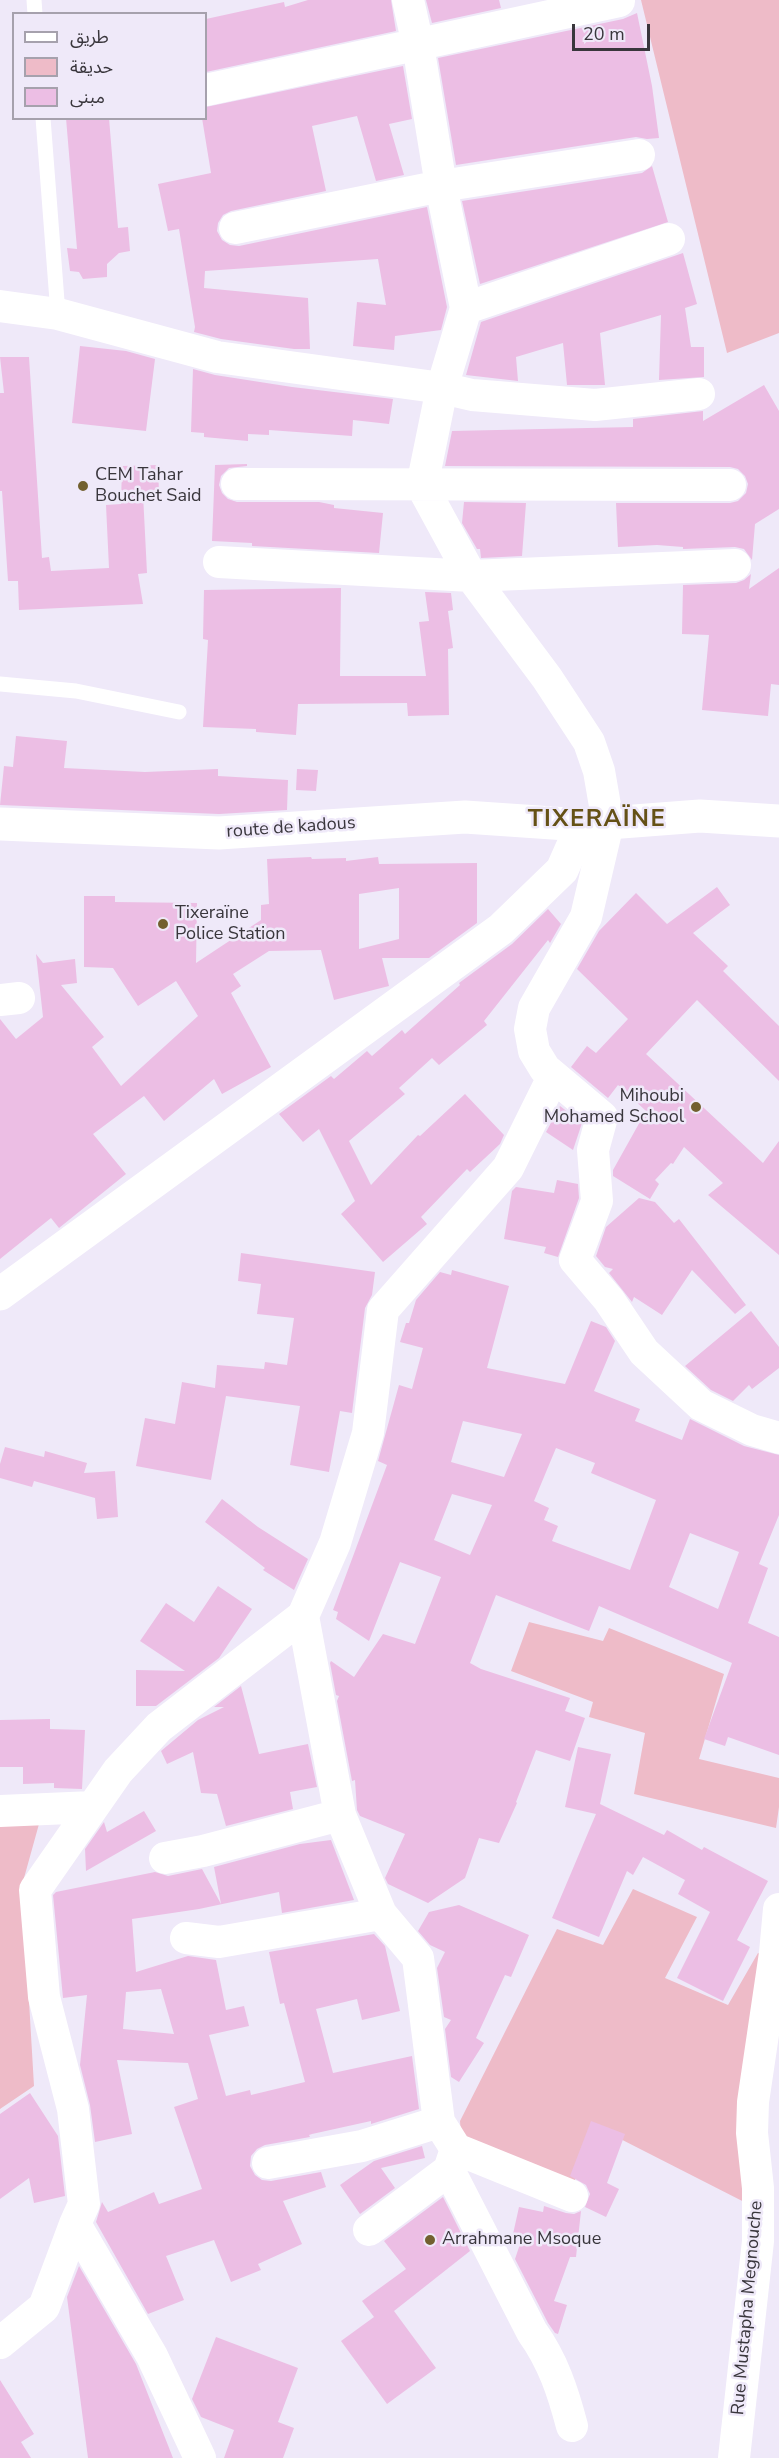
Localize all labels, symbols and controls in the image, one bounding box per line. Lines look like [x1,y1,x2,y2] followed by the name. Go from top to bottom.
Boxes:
[12,12,207,120] legend
[575,12,653,50] scale bar
[583,22,625,46] text: 20 m
[70,25,109,49] text: طريق
[70,55,113,79] text: حديقة
[70,85,105,109] text: مبنى
[95,465,202,508] place label: CEM Tahar Bouchet Said
[76,479,90,493] marker: CEM Tahar Bouchet Said
[528,806,666,834] district label: TIXERAÏNE
[226,813,356,843] street label: route de kadous
[175,903,285,946] place label: Tixeraïne Police Station
[156,917,170,931] marker: Tixeraïne Police Station
[544,1086,684,1128] place label: Mihoubi Mohamed School
[689,1100,703,1114] marker: Mihoubi Mohamed School
[728,2200,768,2416] street label: Rue Mustapha Megnouche
[442,2229,601,2251] place label: Arrahmane Msoque
[423,2233,437,2247] marker: Arrahmane Msoque

